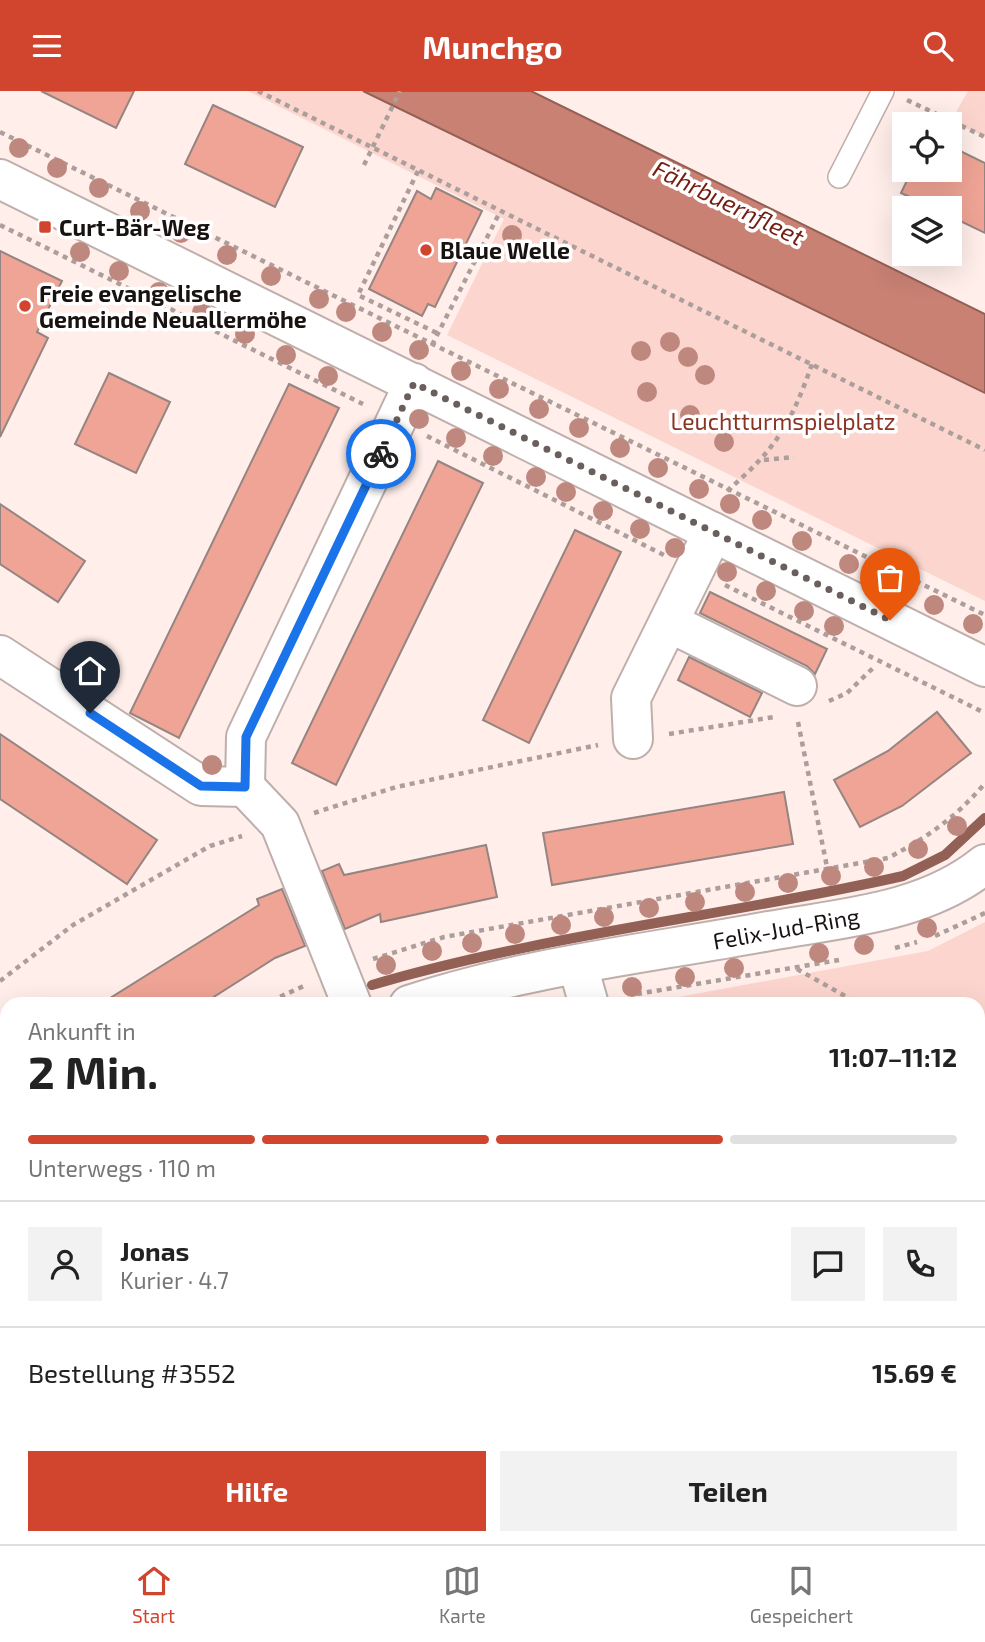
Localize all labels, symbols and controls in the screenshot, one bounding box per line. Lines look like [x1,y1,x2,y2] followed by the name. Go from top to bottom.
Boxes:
[28,27,66,65] icon: menu
[422,27,563,65] text: Munchgo
[919,27,957,65] icon: search
[892,112,962,266] map controls
[892,112,962,182] button: locate
[649,153,810,251] water label: Fährbuernfleet
[892,196,962,266] button: layers
[59,213,210,241] place label: Curt-Bär-Weg
[37,219,53,235] marker: Curt-Bär-Weg
[440,236,570,264] place label: Blaue Welle
[418,242,434,258] marker: Blaue Welle
[39,279,307,333] place label: Freie evangelische Gemeinde Neuallermöhe
[17,298,33,314] marker: Freie evangelische Gemeinde Neuallermöhe
[670,407,896,435] park label: Leuchtturmspielplatz
[346,419,416,489] courier
[362,435,400,473] icon: bike
[860,548,920,620] pin
[871,559,909,597] icon: bag
[60,641,120,713] pin
[71,652,109,690] icon: home
[710,901,862,955] street label: Felix-Jud-Ring
[28,1017,136,1045] text: Ankunft in
[829,1041,957,1072] text: 11:07–11:12
[28,1043,158,1098] text: 2 Min.
[28,1154,216,1182] text: Unterwegs · 110 m
[28,1227,102,1301] button: person
[791,1227,865,1301] button: chat
[883,1227,957,1301] button: phone
[120,1235,189,1266] text: Jonas
[120,1266,229,1294] text: Kurier · 4.7
[28,1357,236,1388] text: Bestellung #3552
[872,1357,957,1388] text: 15.69 €
[28,1451,486,1531] button: Hilfe
[500,1451,957,1531] button: Teilen
[132,1562,175,1627] tab: Start
[439,1562,486,1627] tab: Karte
[750,1562,853,1627] tab: Gespeichert

